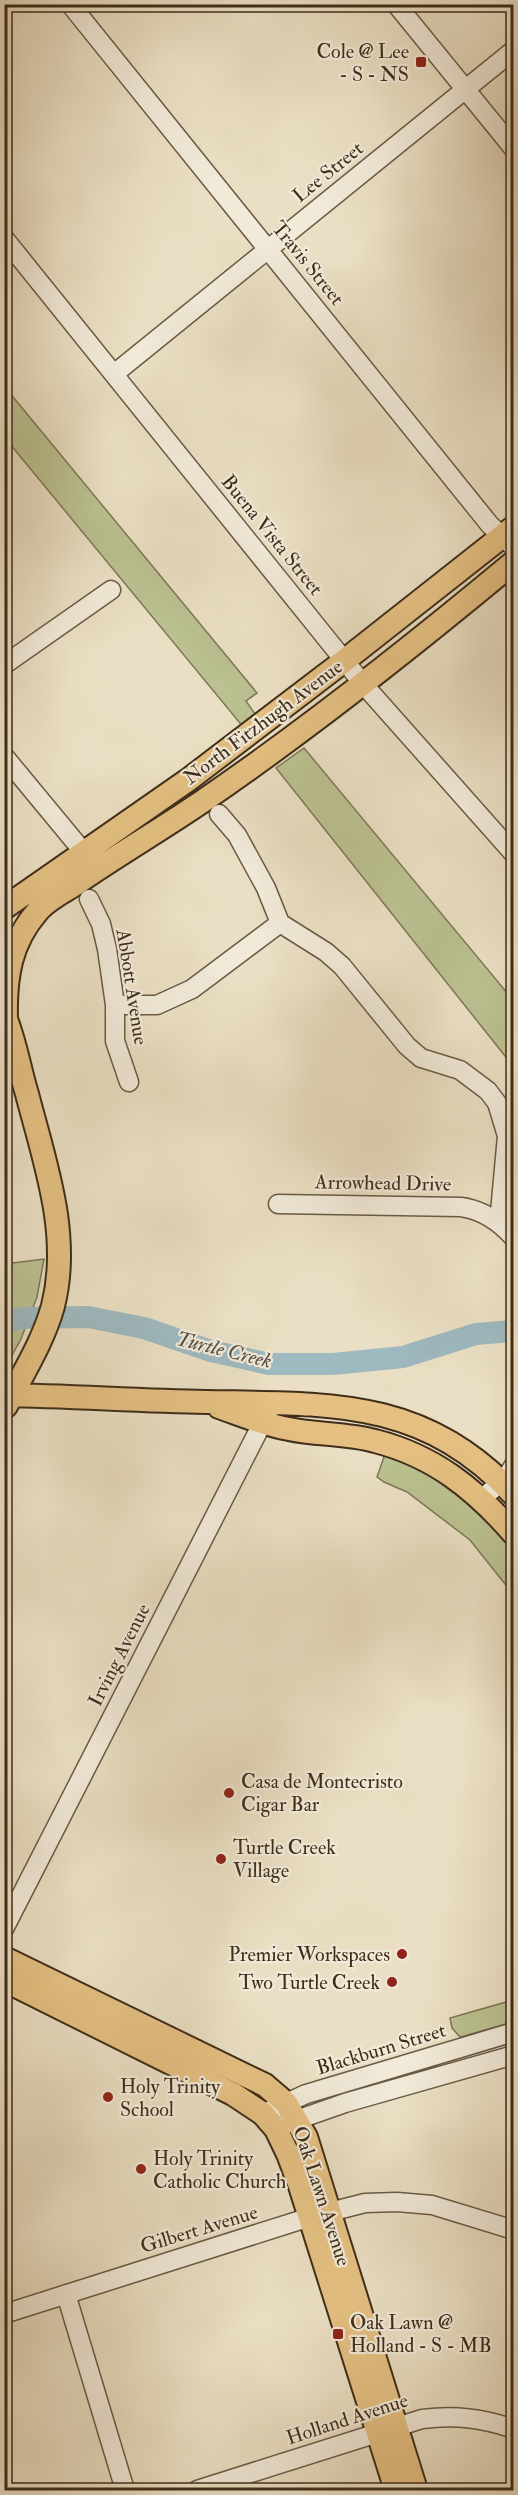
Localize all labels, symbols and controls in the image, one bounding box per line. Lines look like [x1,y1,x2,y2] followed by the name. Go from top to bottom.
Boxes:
[316,39,409,87] place label: Cole @ Lee - S - NS
[414,55,428,69] marker: Cole @ Lee - S - NS
[288,136,369,208] street label: Lee Street
[266,216,350,311] street label: Travis Street
[216,470,329,601] street label: Buena Vista Street
[179,654,347,790] street label: North Fitzhugh Avenue
[110,926,154,1047] street label: Abbott Avenue
[314,1169,451,1197] street label: Arrowhead Drive
[173,1325,275,1375] water label: Turtle Creek
[82,1599,156,1711] street label: Irving Avenue
[241,1769,403,1817] place label: Casa de Montecristo Cigar Bar
[222,1786,236,1800] marker: Casa de Montecristo Cigar Bar
[233,1835,336,1883] place label: Turtle Creek Village
[214,1852,228,1866] marker: Turtle Creek Village
[229,1942,390,1968] place label: Premier Workspaces
[395,1947,409,1961] marker: Premier Workspaces
[239,1970,380,1995] place label: Two Turtle Creek
[385,1975,399,1989] marker: Two Turtle Creek
[313,2017,449,2081] street label: Blackburn Street
[120,2074,221,2122] place label: Holy Trinity School
[101,2090,115,2104] marker: Holy Trinity School
[288,2123,356,2269] street label: Oak Lawn Avenue
[153,2146,287,2194] place label: Holy Trinity Catholic Church
[134,2162,148,2176] marker: Holy Trinity Catholic Church
[137,2199,261,2259] street label: Gilbert Avenue
[350,2310,492,2358] place label: Oak Lawn @ Holland - S - MB
[331,2327,345,2341] marker: Oak Lawn @ Holland - S - MB
[283,2388,411,2450] street label: Holland Avenue

